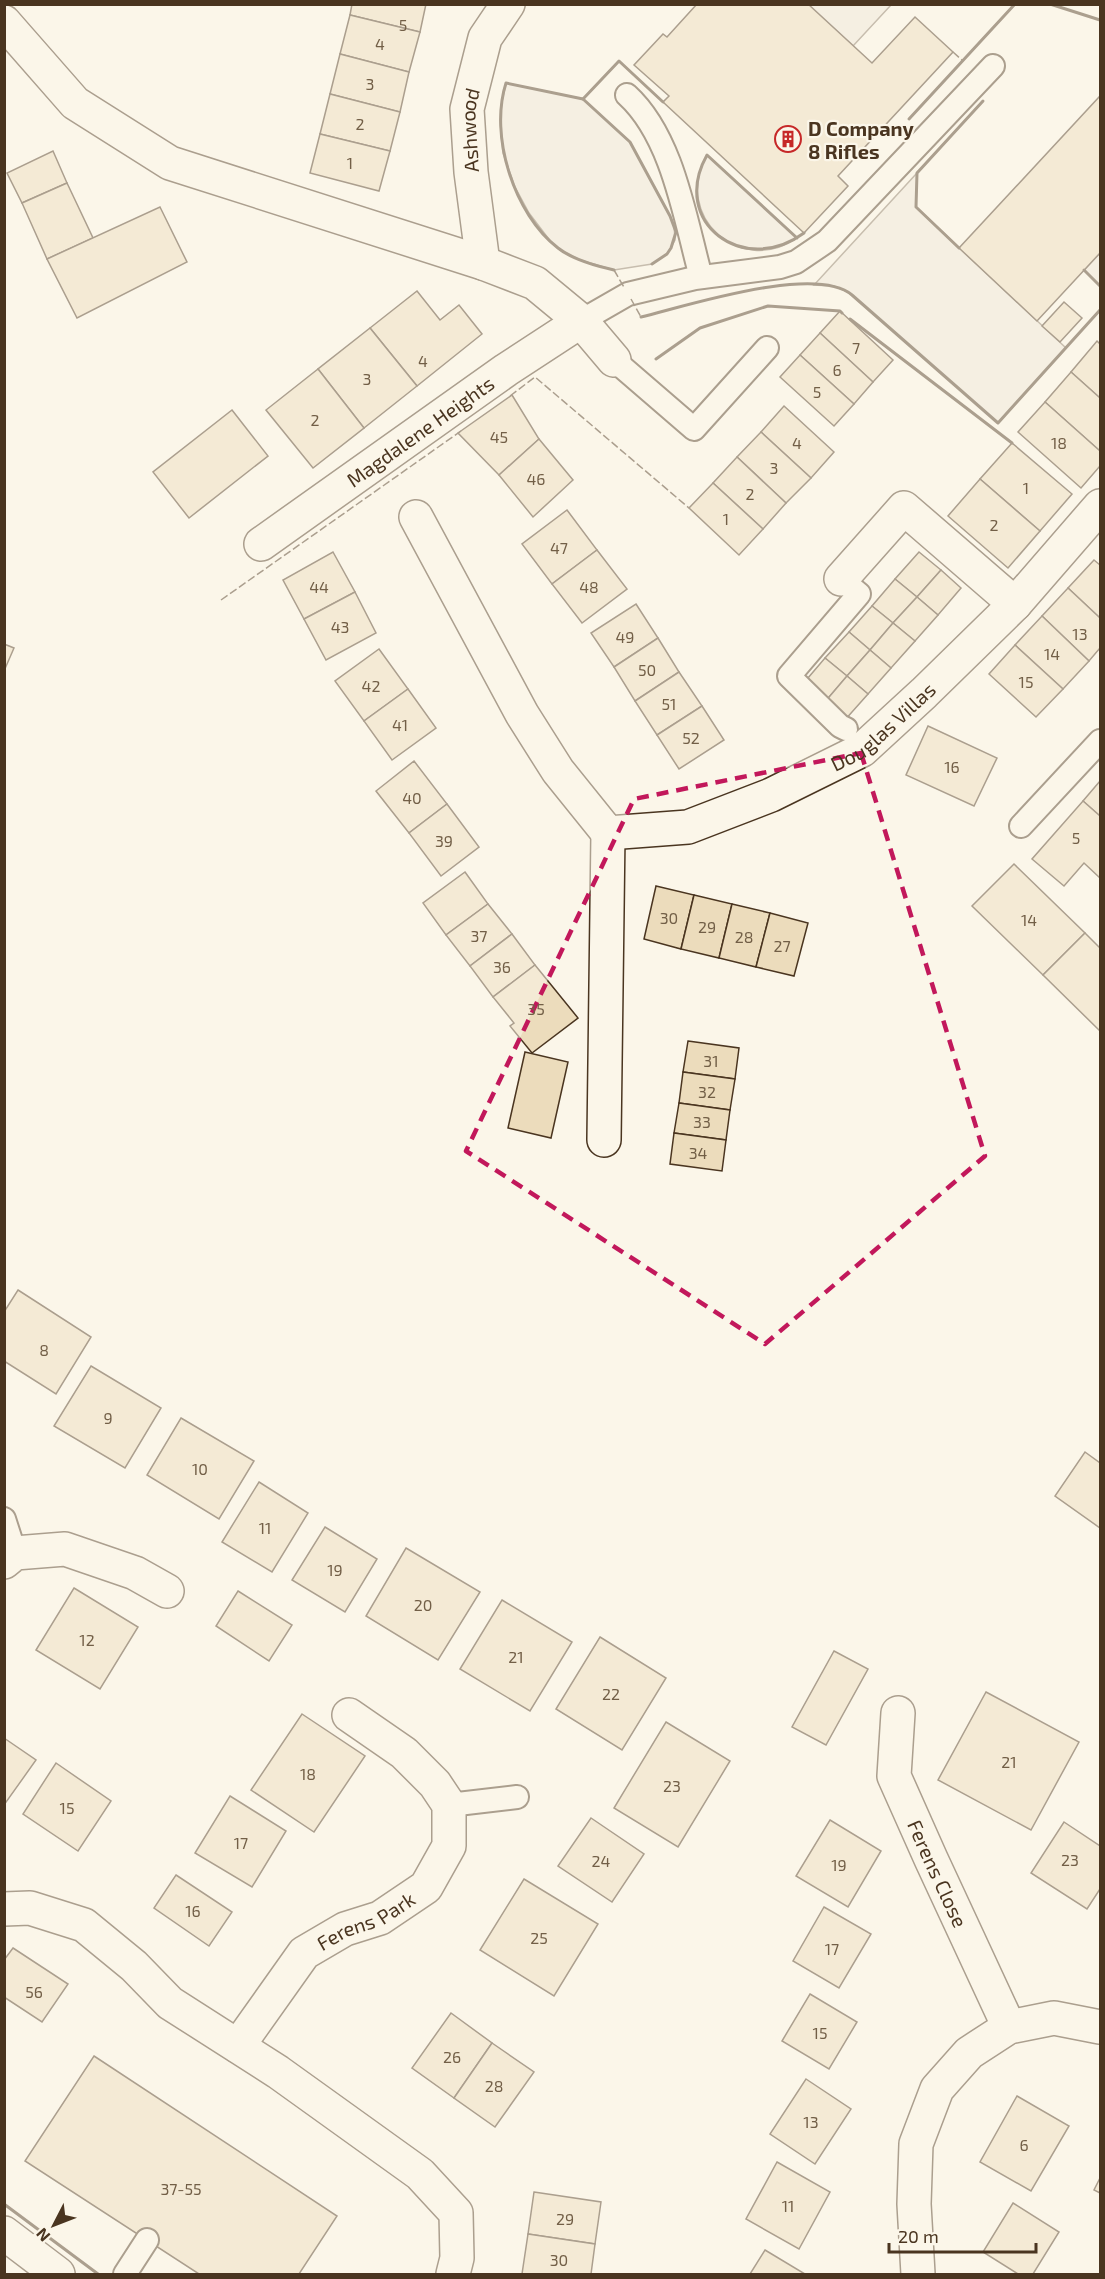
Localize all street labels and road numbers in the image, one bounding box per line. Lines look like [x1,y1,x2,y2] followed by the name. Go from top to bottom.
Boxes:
[455,85,484,173] street label: Ashwood
[342,371,498,492] street label: Magdalene Heights
[826,677,940,776] street label: Douglas Villas
[903,1816,973,1931] street label: Ferens Close
[312,1886,419,1955] street label: Ferens Park

